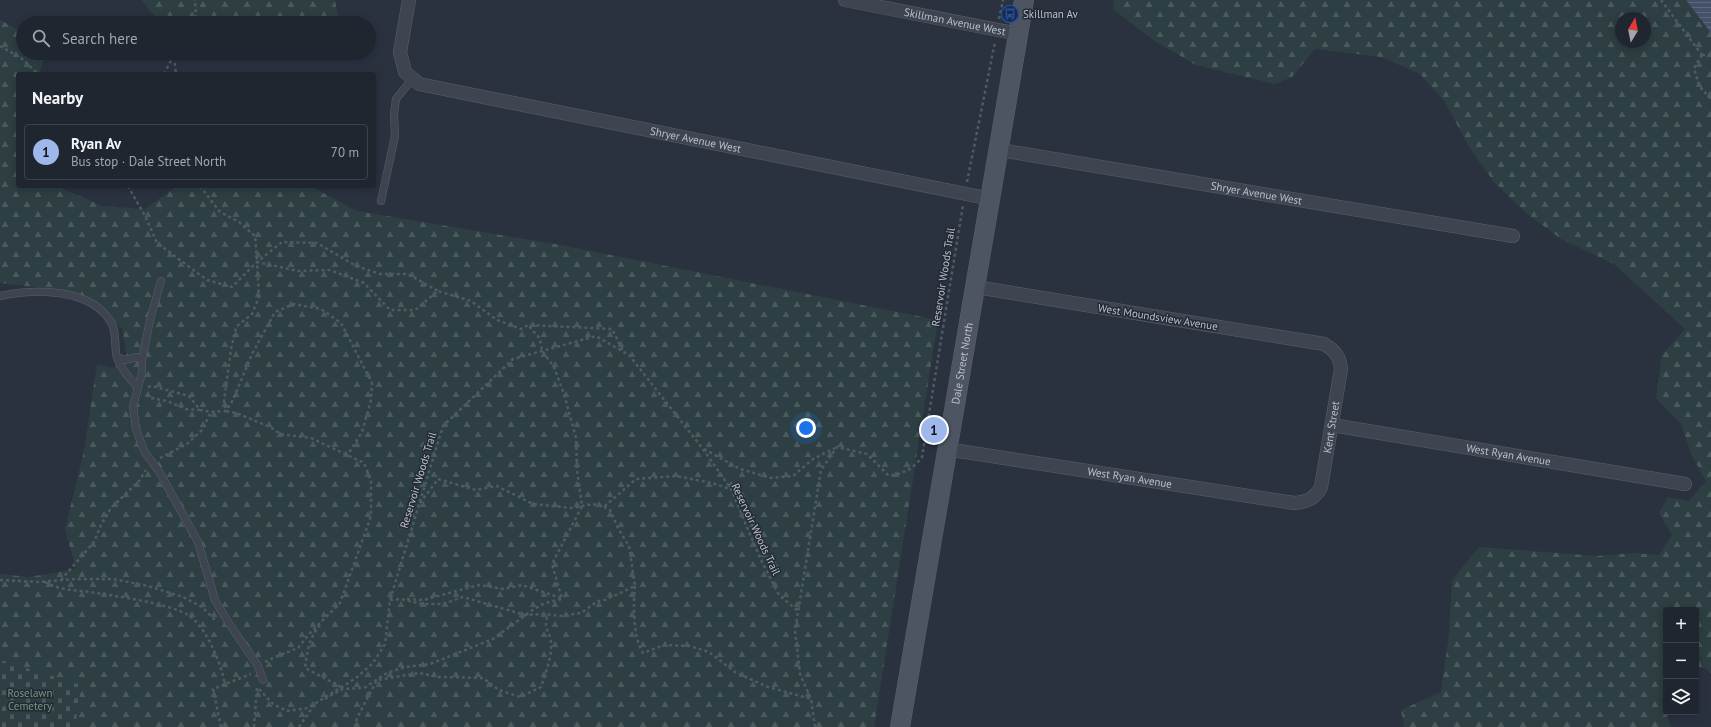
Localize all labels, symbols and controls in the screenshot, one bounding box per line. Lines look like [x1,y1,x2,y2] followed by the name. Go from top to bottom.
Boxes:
[1000,4,1020,24] bus stop icon: Skillman Av
[903,5,1007,38] street label: Skillman Avenue West
[1023,7,1079,21] place label: Skillman Av
[1615,12,1651,48] north arrow
[16,16,376,60] search box
[30,27,52,49] icon: search
[62,29,138,48] text: Search here
[32,87,83,109] text: Nearby
[649,124,743,156] street label: Shryer Avenue West
[71,134,121,153] text: Ryan Av
[42,144,50,161] text: 1
[331,144,359,161] text: 70 m
[71,153,226,170] text: Bus stop · Dale Street North
[1210,178,1303,208] street label: Shryer Avenue West
[928,226,958,327] street label: Reservoir Woods Trail
[1097,301,1219,333] street label: West Moundsview Avenue
[948,321,976,405] street label: Dale Street North
[1320,400,1342,454] street label: Kent Street
[921,415,947,445] pin: 1
[796,418,816,438] your location
[397,429,440,530] street label: Reservoir Woods Trail
[1465,441,1552,469] street label: West Ryan Avenue
[1087,464,1173,491] street label: West Ryan Avenue
[729,481,784,578] street label: Reservoir Woods Trail
[1663,607,1699,715] map controls
[1663,607,1699,643] button: +
[1663,643,1699,679] button: −
[1663,679,1699,715] button: layers
[8,686,53,713] park label: Roselawn Cemetery

